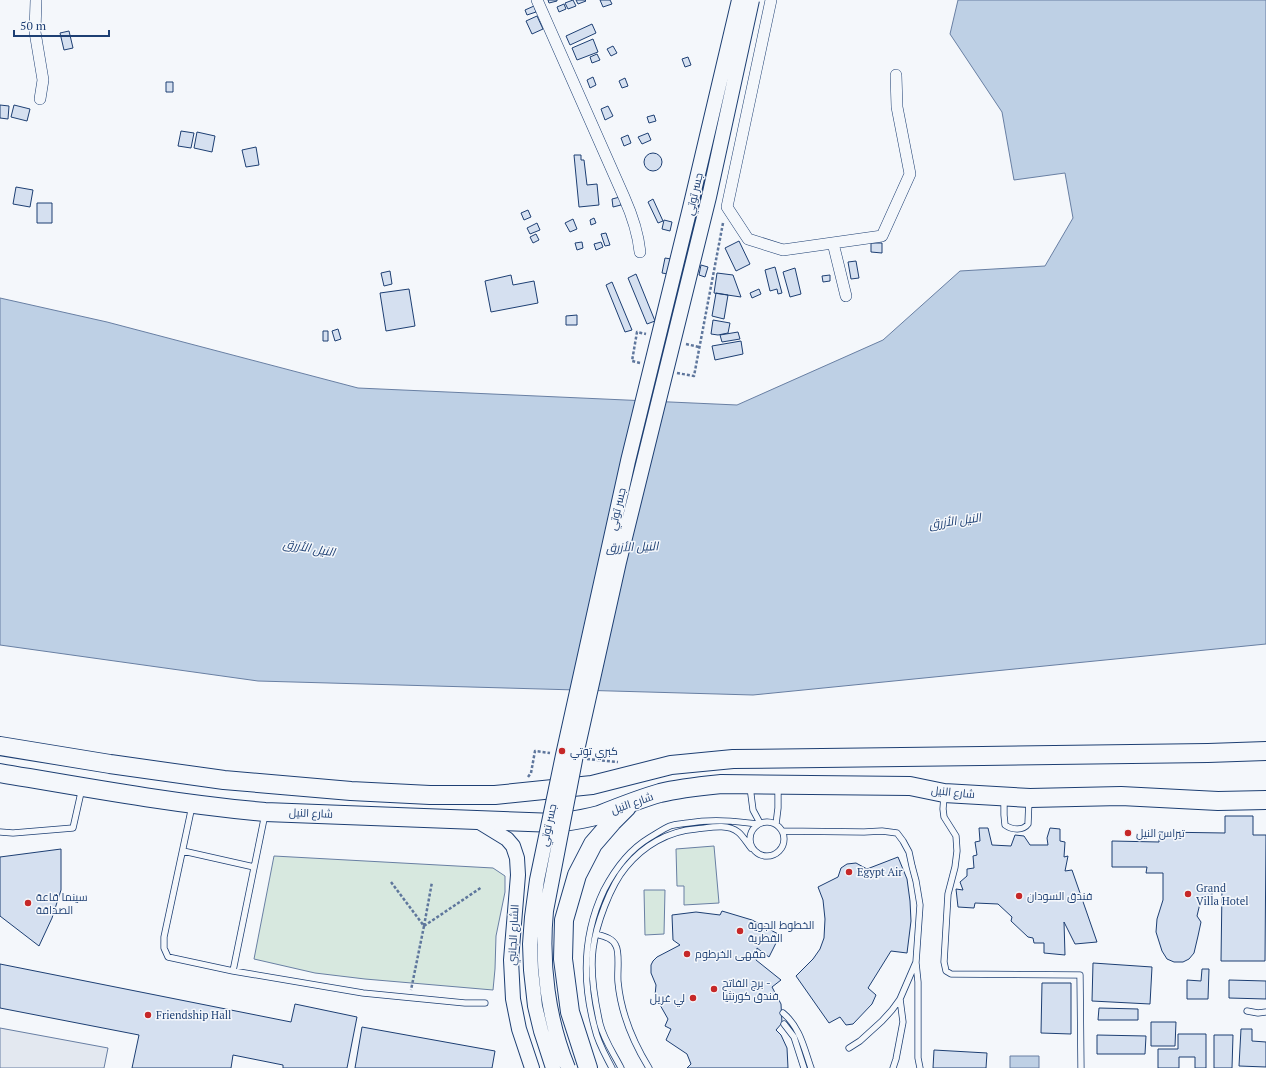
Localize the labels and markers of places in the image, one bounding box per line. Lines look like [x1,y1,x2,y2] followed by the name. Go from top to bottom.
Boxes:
[570,744,618,760] place label: كبري توتي
[557,746,567,756] marker: كبري توتي
[1136,826,1185,840] place label: تيراس النيل
[1123,828,1133,838] marker: تيراس النيل
[857,865,903,879] place label: Egypt Air
[844,867,854,877] marker: Egypt Air
[1196,881,1249,908] place label: Grand Villa Hotel
[1027,889,1092,903] place label: فندق السودان
[1183,889,1193,899] marker: Grand Villa Hotel
[36,890,88,917] place label: سينما قاعة الصداقة
[1014,891,1024,901] marker: فندق السودان
[23,898,33,908] marker: سينما قاعة الصداقة
[748,918,815,945] place label: الخطوط الجوية القطرية
[735,926,745,936] marker: الخطوط الجوية القطرية
[695,947,766,962] place label: مقهى الخرطوم
[682,949,692,959] marker: مقهى الخرطوم
[722,976,779,1003] place label: برج الفاتح - فندق كورنثيا
[709,984,719,994] marker: برج الفاتح - فندق كورنثيا
[650,991,685,1007] place label: لي غريل
[688,993,698,1003] marker: لي غريل
[156,1008,231,1022] place label: Friendship Hall
[143,1010,153,1020] marker: Friendship Hall

